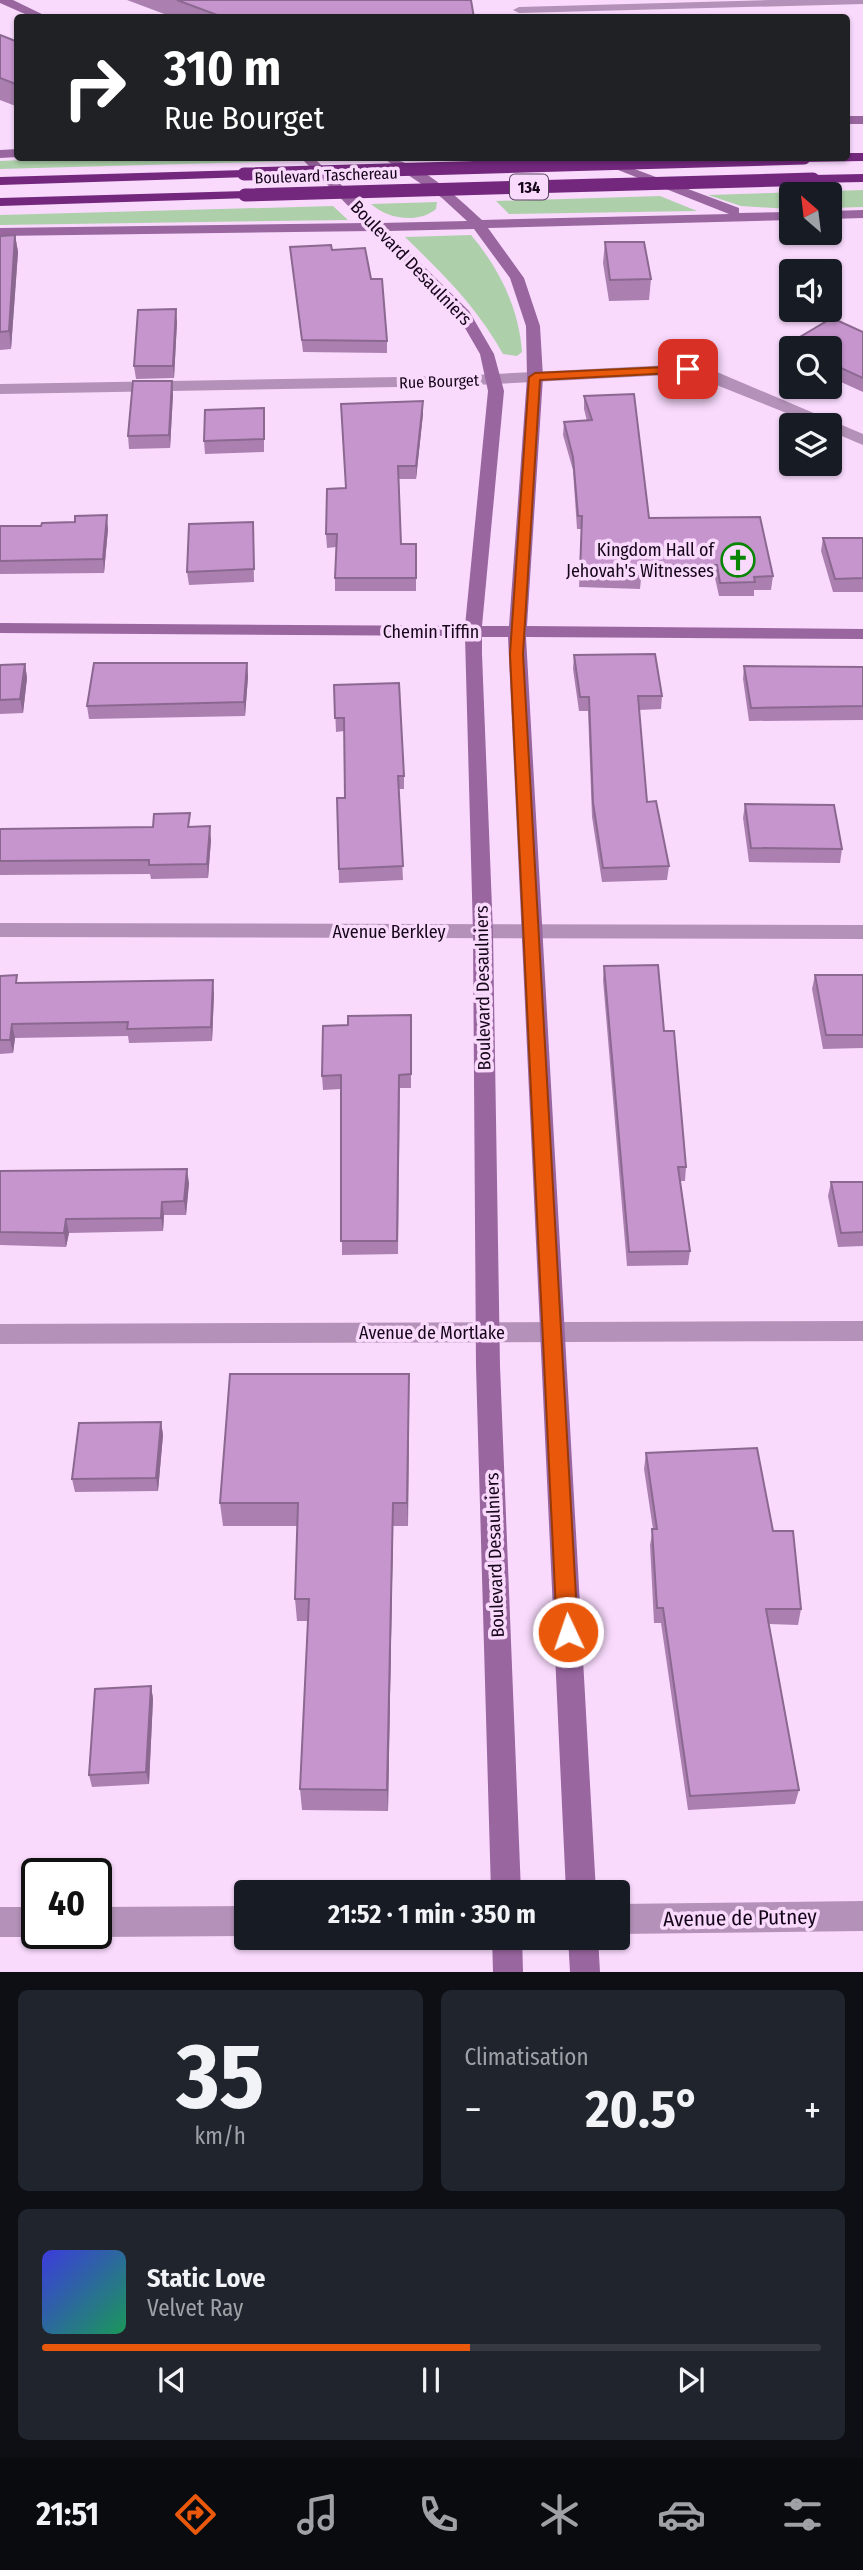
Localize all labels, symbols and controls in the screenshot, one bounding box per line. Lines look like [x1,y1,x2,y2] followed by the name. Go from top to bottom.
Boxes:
[164,39,281,98] text: 310 m
[49,42,140,133] icon: right
[164,99,324,137] text: Rue Bourget
[254,164,398,187] street label: Boulevard Taschereau
[510,174,548,200] road number: 134
[779,182,842,245] north arrow
[779,182,842,476] map controls
[346,196,476,330] street label: Boulevard Desaulniers
[779,259,842,322] button: sound
[779,336,842,399] button: search
[658,339,718,399] pin
[669,350,707,388] icon: arrive
[399,371,480,392] street label: Rue Bourget
[779,413,842,476] button: layers
[566,539,715,582] place label: Kingdom Hall of Jehovah's Witnesses
[719,541,757,579] church icon: Kingdom Hall of Jehovah's Witnesses
[383,621,479,643] street label: Chemin Tiffin
[471,905,495,1071] street label: Boulevard Desaulniers
[332,921,446,943] street label: Avenue Berkley
[359,1322,505,1344] street label: Avenue de Mortlake
[481,1472,509,1638] street label: Boulevard Desaulniers
[531,1595,605,1669] position arrow
[21,1858,112,1949] speed limit sign: 40
[328,1899,536,1930] text: 21:52 · 1 min · 350 m
[663,1904,818,1932] street label: Avenue de Putney
[176,2022,264,2131] text: 35
[465,2043,589,2071] text: Climatisation
[586,2078,700,2141] text: 20.5°
[465,2087,482,2133] text: −
[804,2087,821,2133] text: +
[195,2122,246,2150] text: km/h
[147,2263,265,2294] text: Static Love
[147,2294,243,2322] text: Velvet Ray
[153,2361,191,2399] icon: previous
[412,2361,450,2399] icon: pause
[672,2361,710,2399] icon: next
[171,2490,220,2539] icon: directions
[293,2490,342,2539] icon: music
[414,2490,463,2539] icon: phone
[535,2490,584,2539] icon: climate
[657,2490,706,2539] icon: car
[778,2490,827,2539] icon: filters
[36,2495,99,2533] text: 21:51

